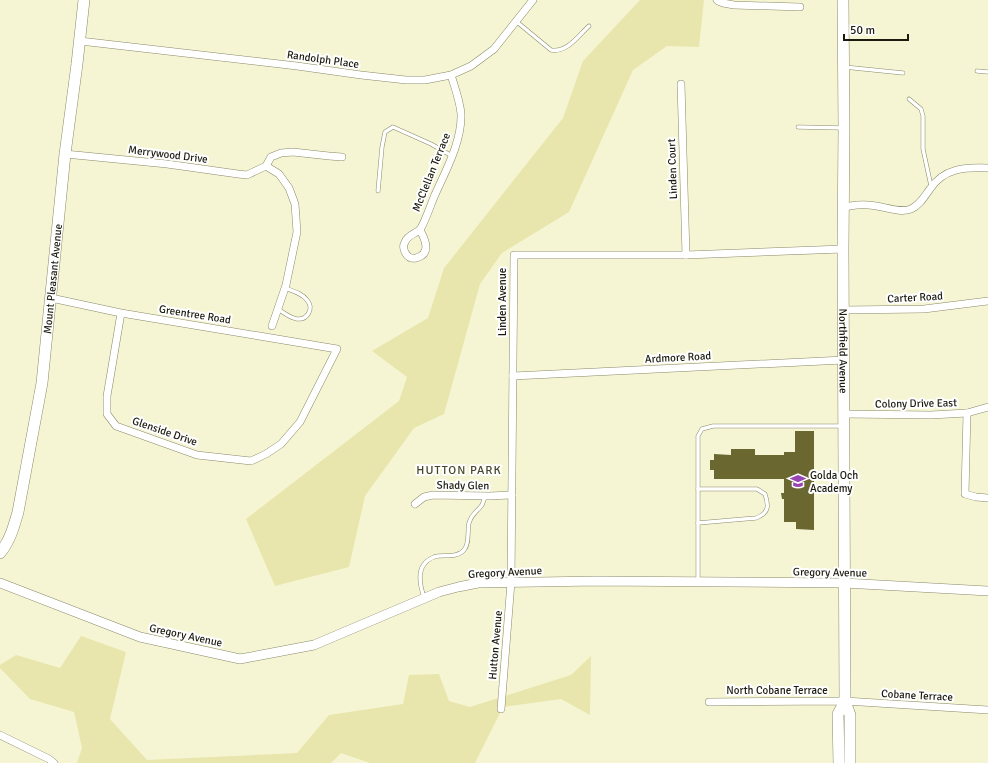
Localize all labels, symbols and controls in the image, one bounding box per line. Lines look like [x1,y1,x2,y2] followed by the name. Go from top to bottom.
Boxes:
[844,16,908,42] scale bar
[850,23,875,38] text: 50 m
[286,48,360,71] street label: Randolph Place
[410,131,453,214] street label: McClellan Terrace
[665,138,680,200] street label: Linden Court
[127,143,208,166] street label: Merrywood Drive
[41,223,65,335] street label: Mount Pleasant Avenue
[496,268,509,336] street label: Linden Avenue
[887,290,943,305] street label: Carter Road
[158,302,232,327] street label: Greentree Road
[836,308,850,394] street label: Northfield Avenue
[645,349,712,366] street label: Ardmore Road
[875,396,957,411] street label: Colony Drive East
[131,414,199,449] street label: Glenside Drive
[416,463,502,478] district label: HUTTON PARK
[810,469,858,495] place label: Golda Och Academy
[789,472,807,490] school or university icon: Golda Och Academy
[437,479,489,492] street label: Shady Glen
[468,564,542,581] street label: Gregory Avenue
[793,565,867,580] street label: Gregory Avenue
[486,610,505,680] street label: Hutton Avenue
[148,621,224,650] street label: Gregory Avenue
[726,684,828,697] street label: North Cobane Terrace
[881,687,953,704] street label: Cobane Terrace

